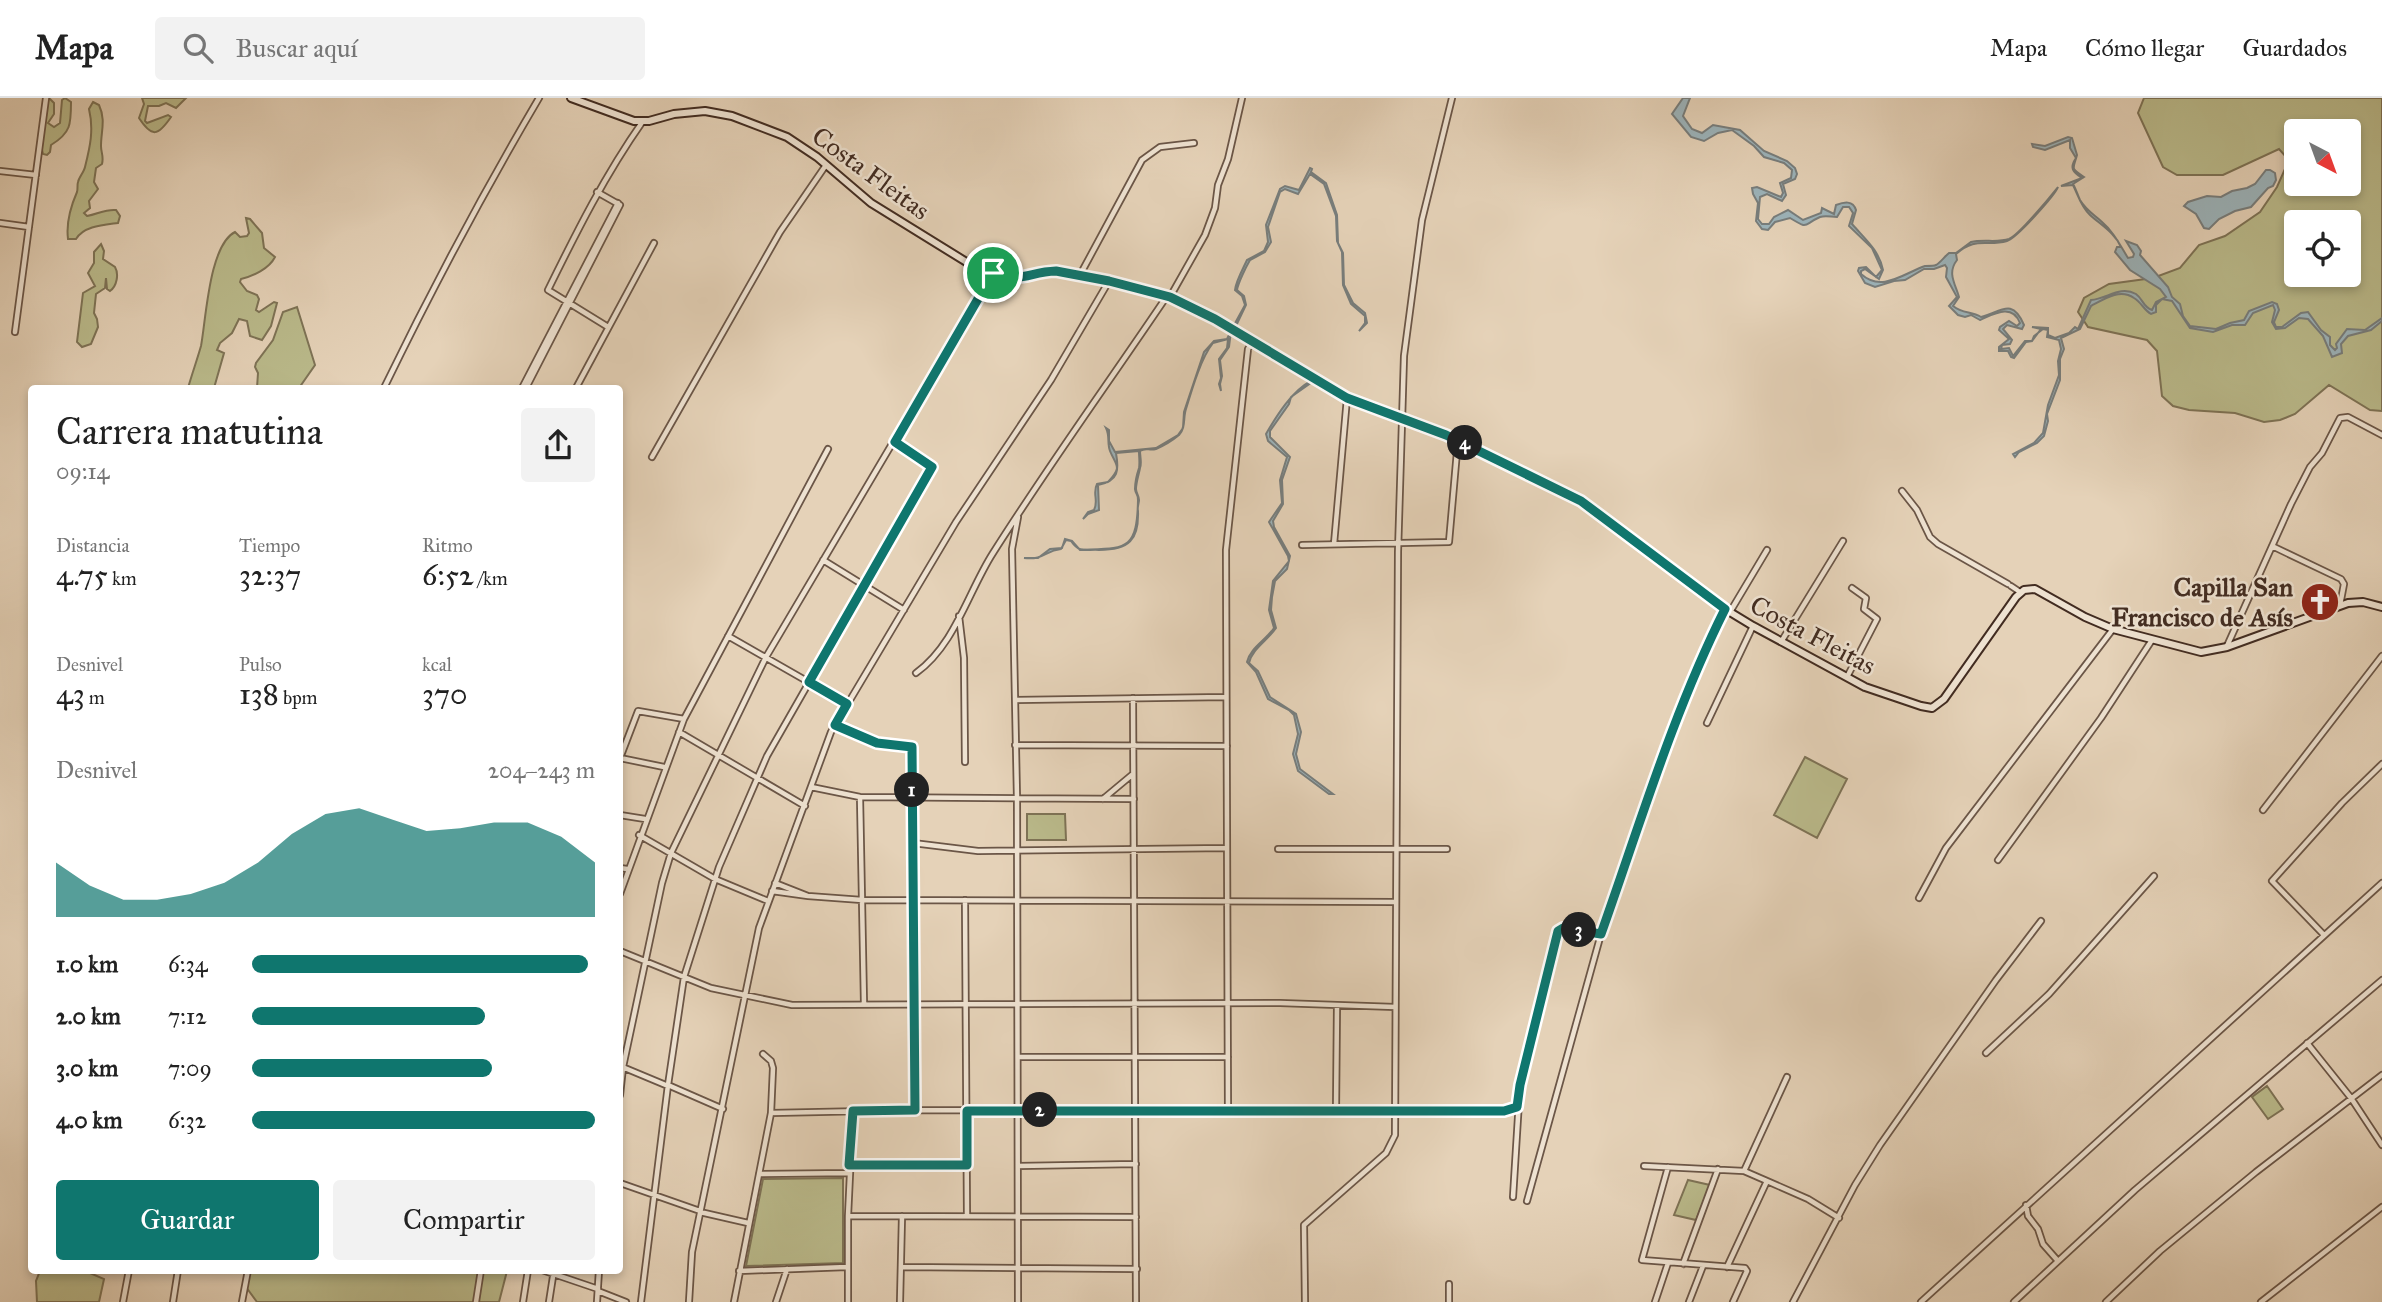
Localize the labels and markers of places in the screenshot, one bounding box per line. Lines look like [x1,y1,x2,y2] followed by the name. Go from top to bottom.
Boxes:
[963,243,1023,303] pin
[1448,426,1482,460] pin: 4
[2111,571,2294,633] place label: Capilla San Francisco de Asís
[2299,581,2341,623] church icon: Capilla San Francisco de Asís
[894,772,930,808] pin: 1
[1562,912,1596,948] pin: 3
[1023,1093,1058,1128] pin: 2

